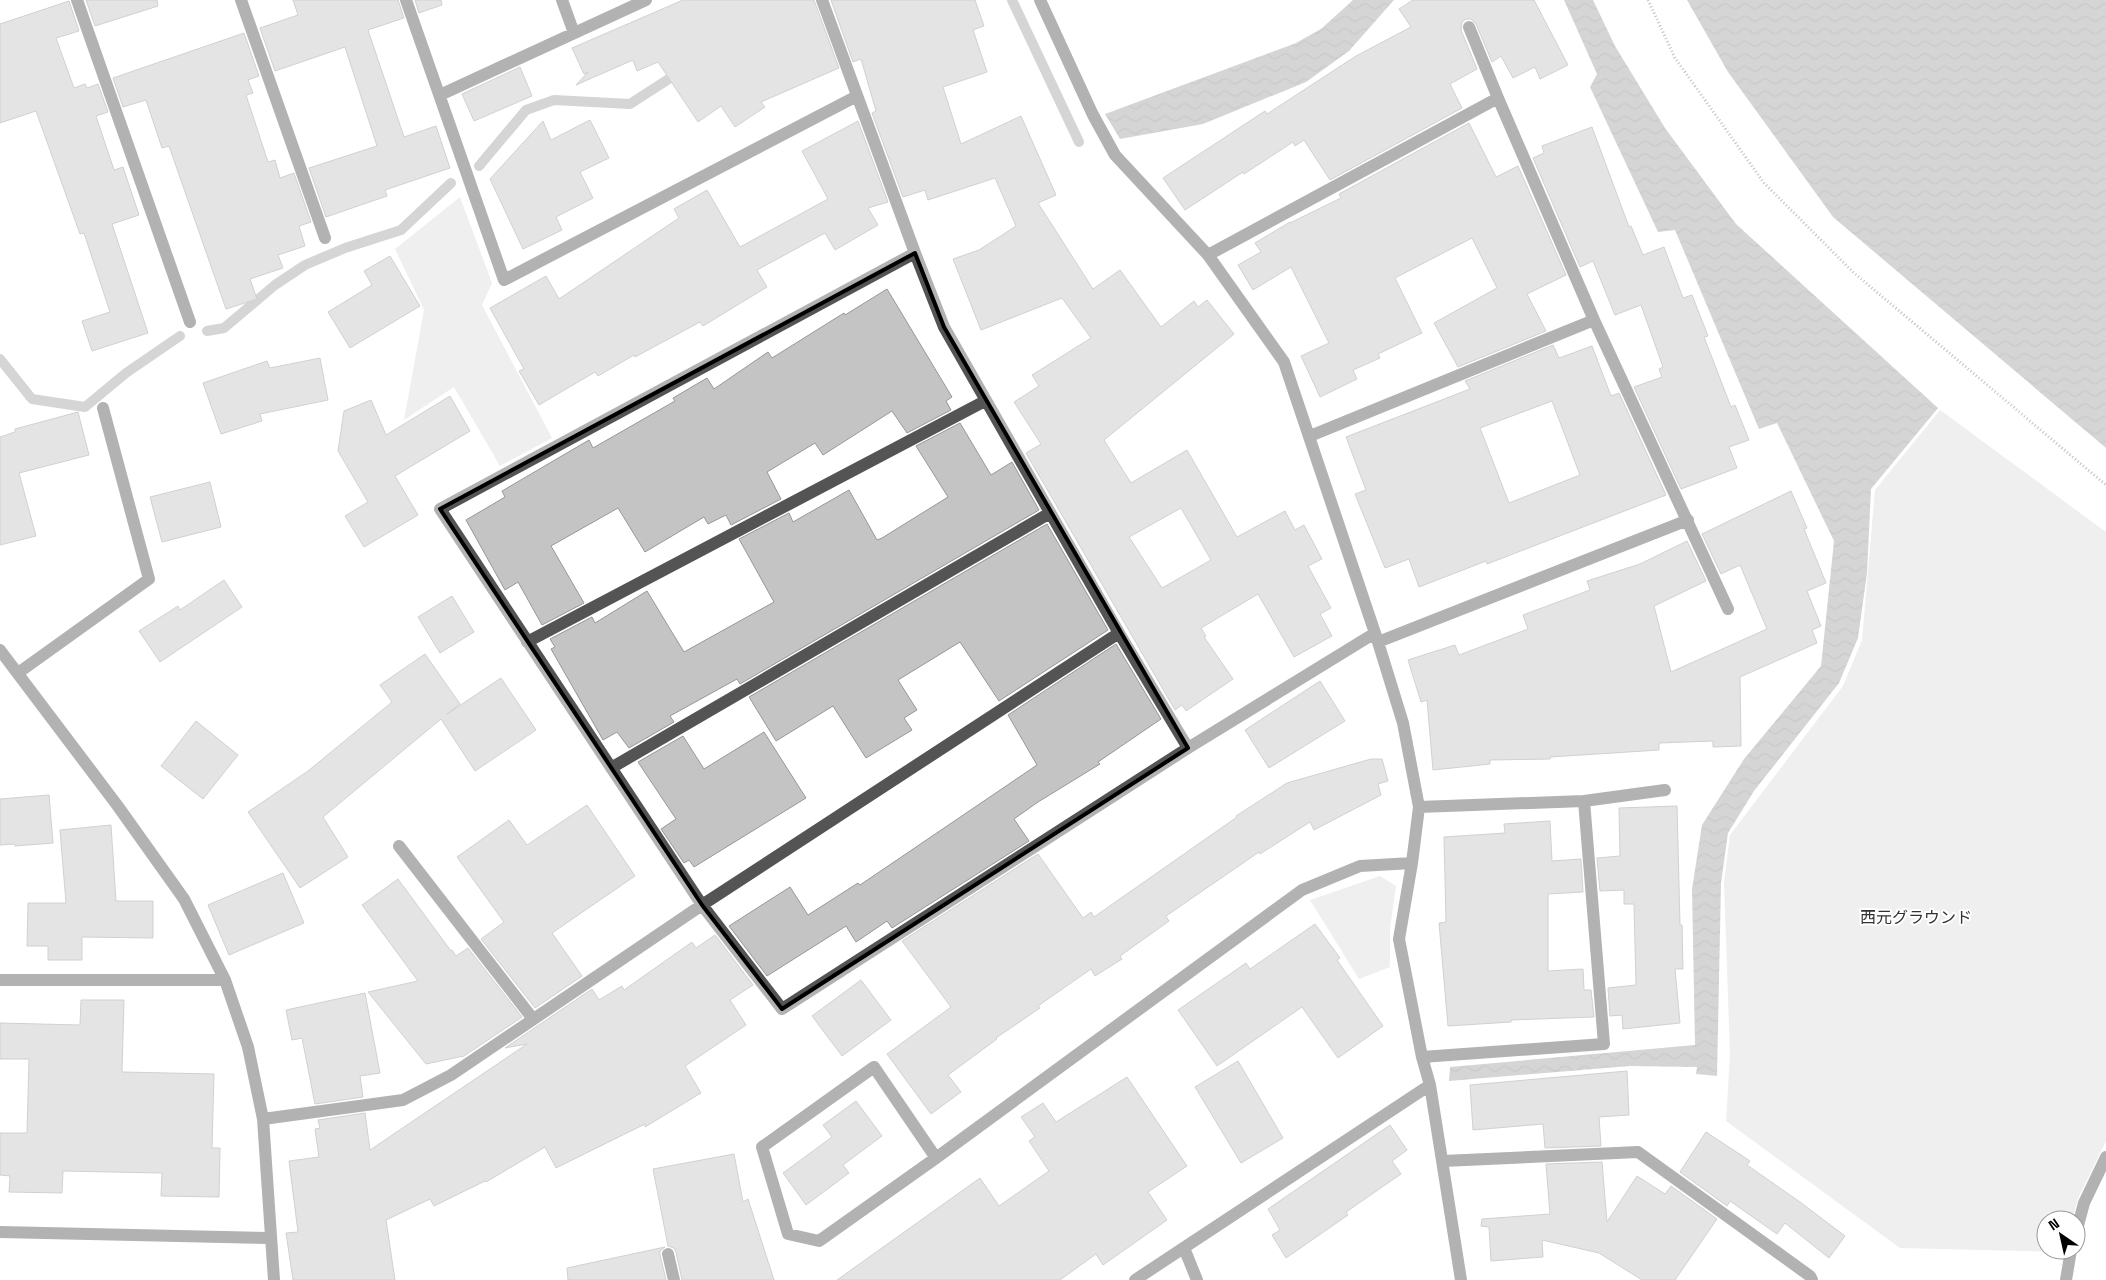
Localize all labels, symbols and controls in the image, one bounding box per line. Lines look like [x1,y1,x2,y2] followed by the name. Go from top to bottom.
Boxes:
[1860,907,1972,928] park label: 西元グラウンド
[2036,1210,2086,1260] north arrow
[2045,1214,2063,1234] text: N

